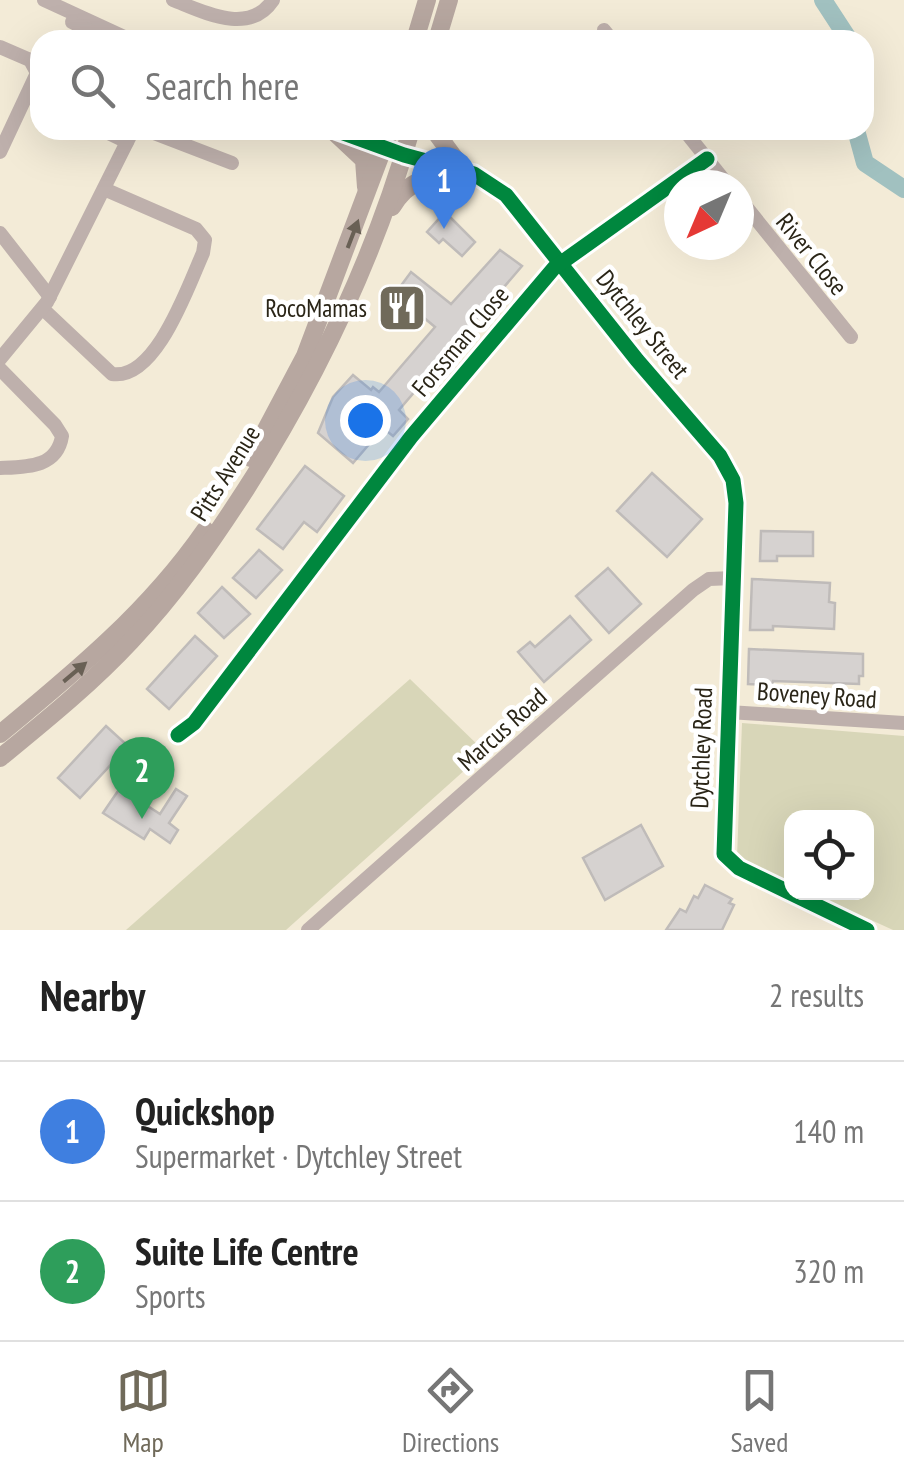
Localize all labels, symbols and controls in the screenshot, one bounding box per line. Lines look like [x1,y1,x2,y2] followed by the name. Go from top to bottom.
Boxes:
[30,30,874,140] search box
[65,58,120,113] icon: search
[145,61,299,110] text: Search here
[412,146,476,229] pin: 1
[664,170,754,260] north arrow
[769,206,855,302] street label: River Close
[346,219,361,249] one-way arrow
[590,263,696,385] street label: Dytchley Street
[405,279,515,403] street label: Forssman Close
[376,282,428,334] restaurant icon: RocoMamas
[265,292,367,324] place label: RocoMamas
[340,395,391,446] your location
[183,419,267,527] street label: Pitts Avenue
[63,661,88,683] one-way arrow
[756,675,878,715] street label: Boveney Road
[451,681,553,777] street label: Marcus Road
[683,687,719,809] street label: Dytchley Road
[110,736,174,819] pin: 2
[784,810,874,900] map controls
[784,810,874,900] button: locate
[40,968,145,1023] text: Nearby
[769,974,864,1016] text: 2 results
[135,1086,275,1135] text: Quickshop
[65,1110,80,1152] text: 1
[793,1110,864,1152] text: 140 m
[135,1135,462,1177] text: Supermarket · Dytchley Street
[135,1226,359,1275] text: Suite Life Centre
[65,1250,80,1292] text: 2
[793,1250,864,1292] text: 320 m
[135,1275,206,1317] text: Sports
[116,1363,171,1460] tab: Map
[402,1363,499,1460] tab: Directions
[731,1363,788,1460] tab: Saved

